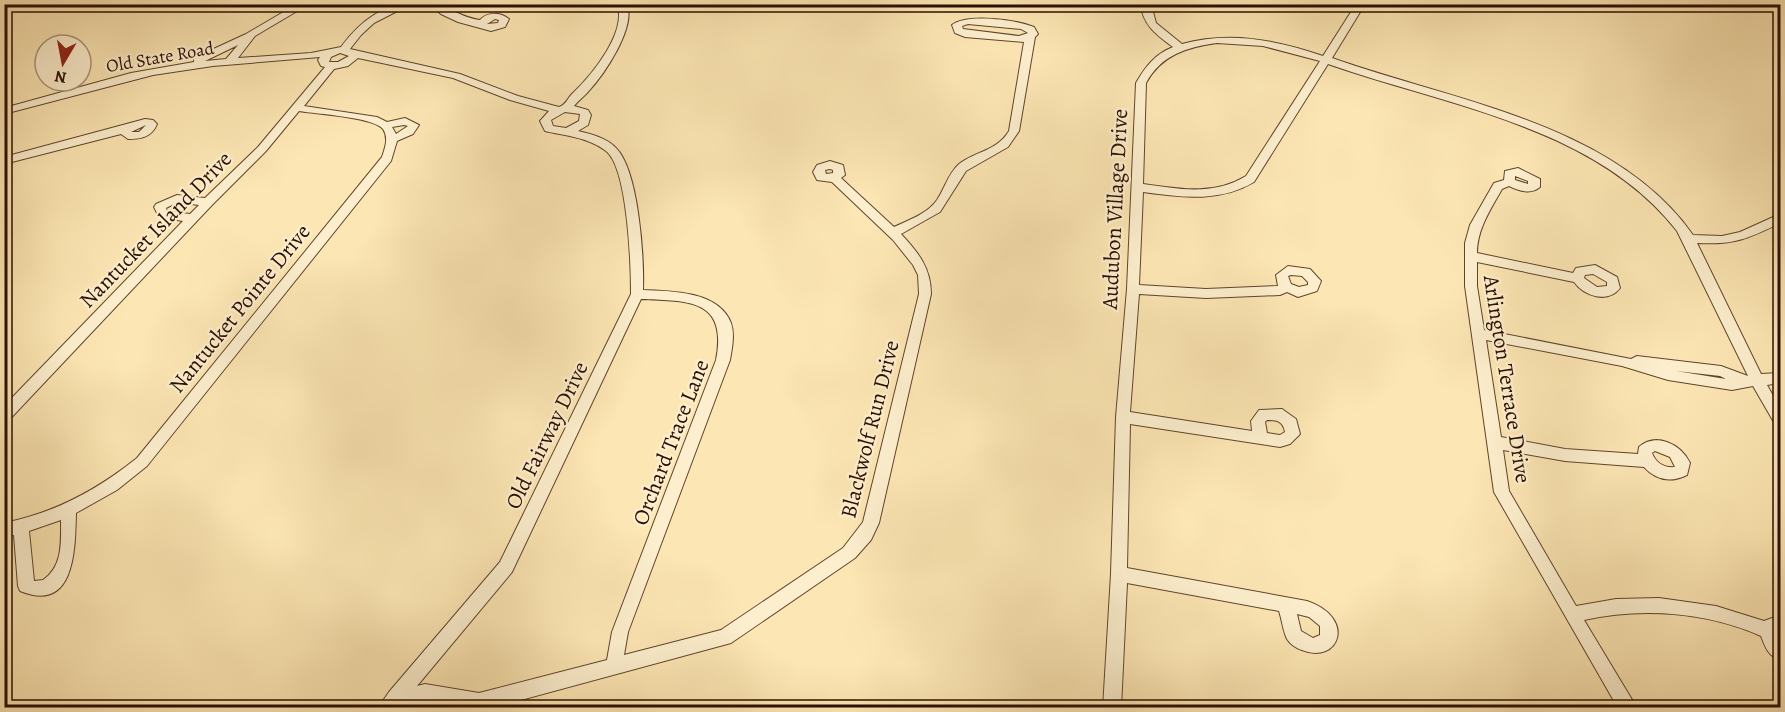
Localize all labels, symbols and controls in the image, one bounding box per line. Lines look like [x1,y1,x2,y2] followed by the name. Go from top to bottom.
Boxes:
[33,33,93,93] north arrow
[104,36,216,78] street label: Old State Road
[53,65,68,89] text: N
[1095,108,1135,311] street label: Audubon Village Drive
[73,145,239,315] street label: Nantucket Island Drive
[162,218,317,399] street label: Nantucket Pointe Drive
[1476,272,1538,485] street label: Arlington Terrace Drive
[833,337,907,521] street label: Blackwolf Run Drive
[625,355,716,530] street label: Orchard Trace Lane
[498,357,596,514] street label: Old Fairway Drive

